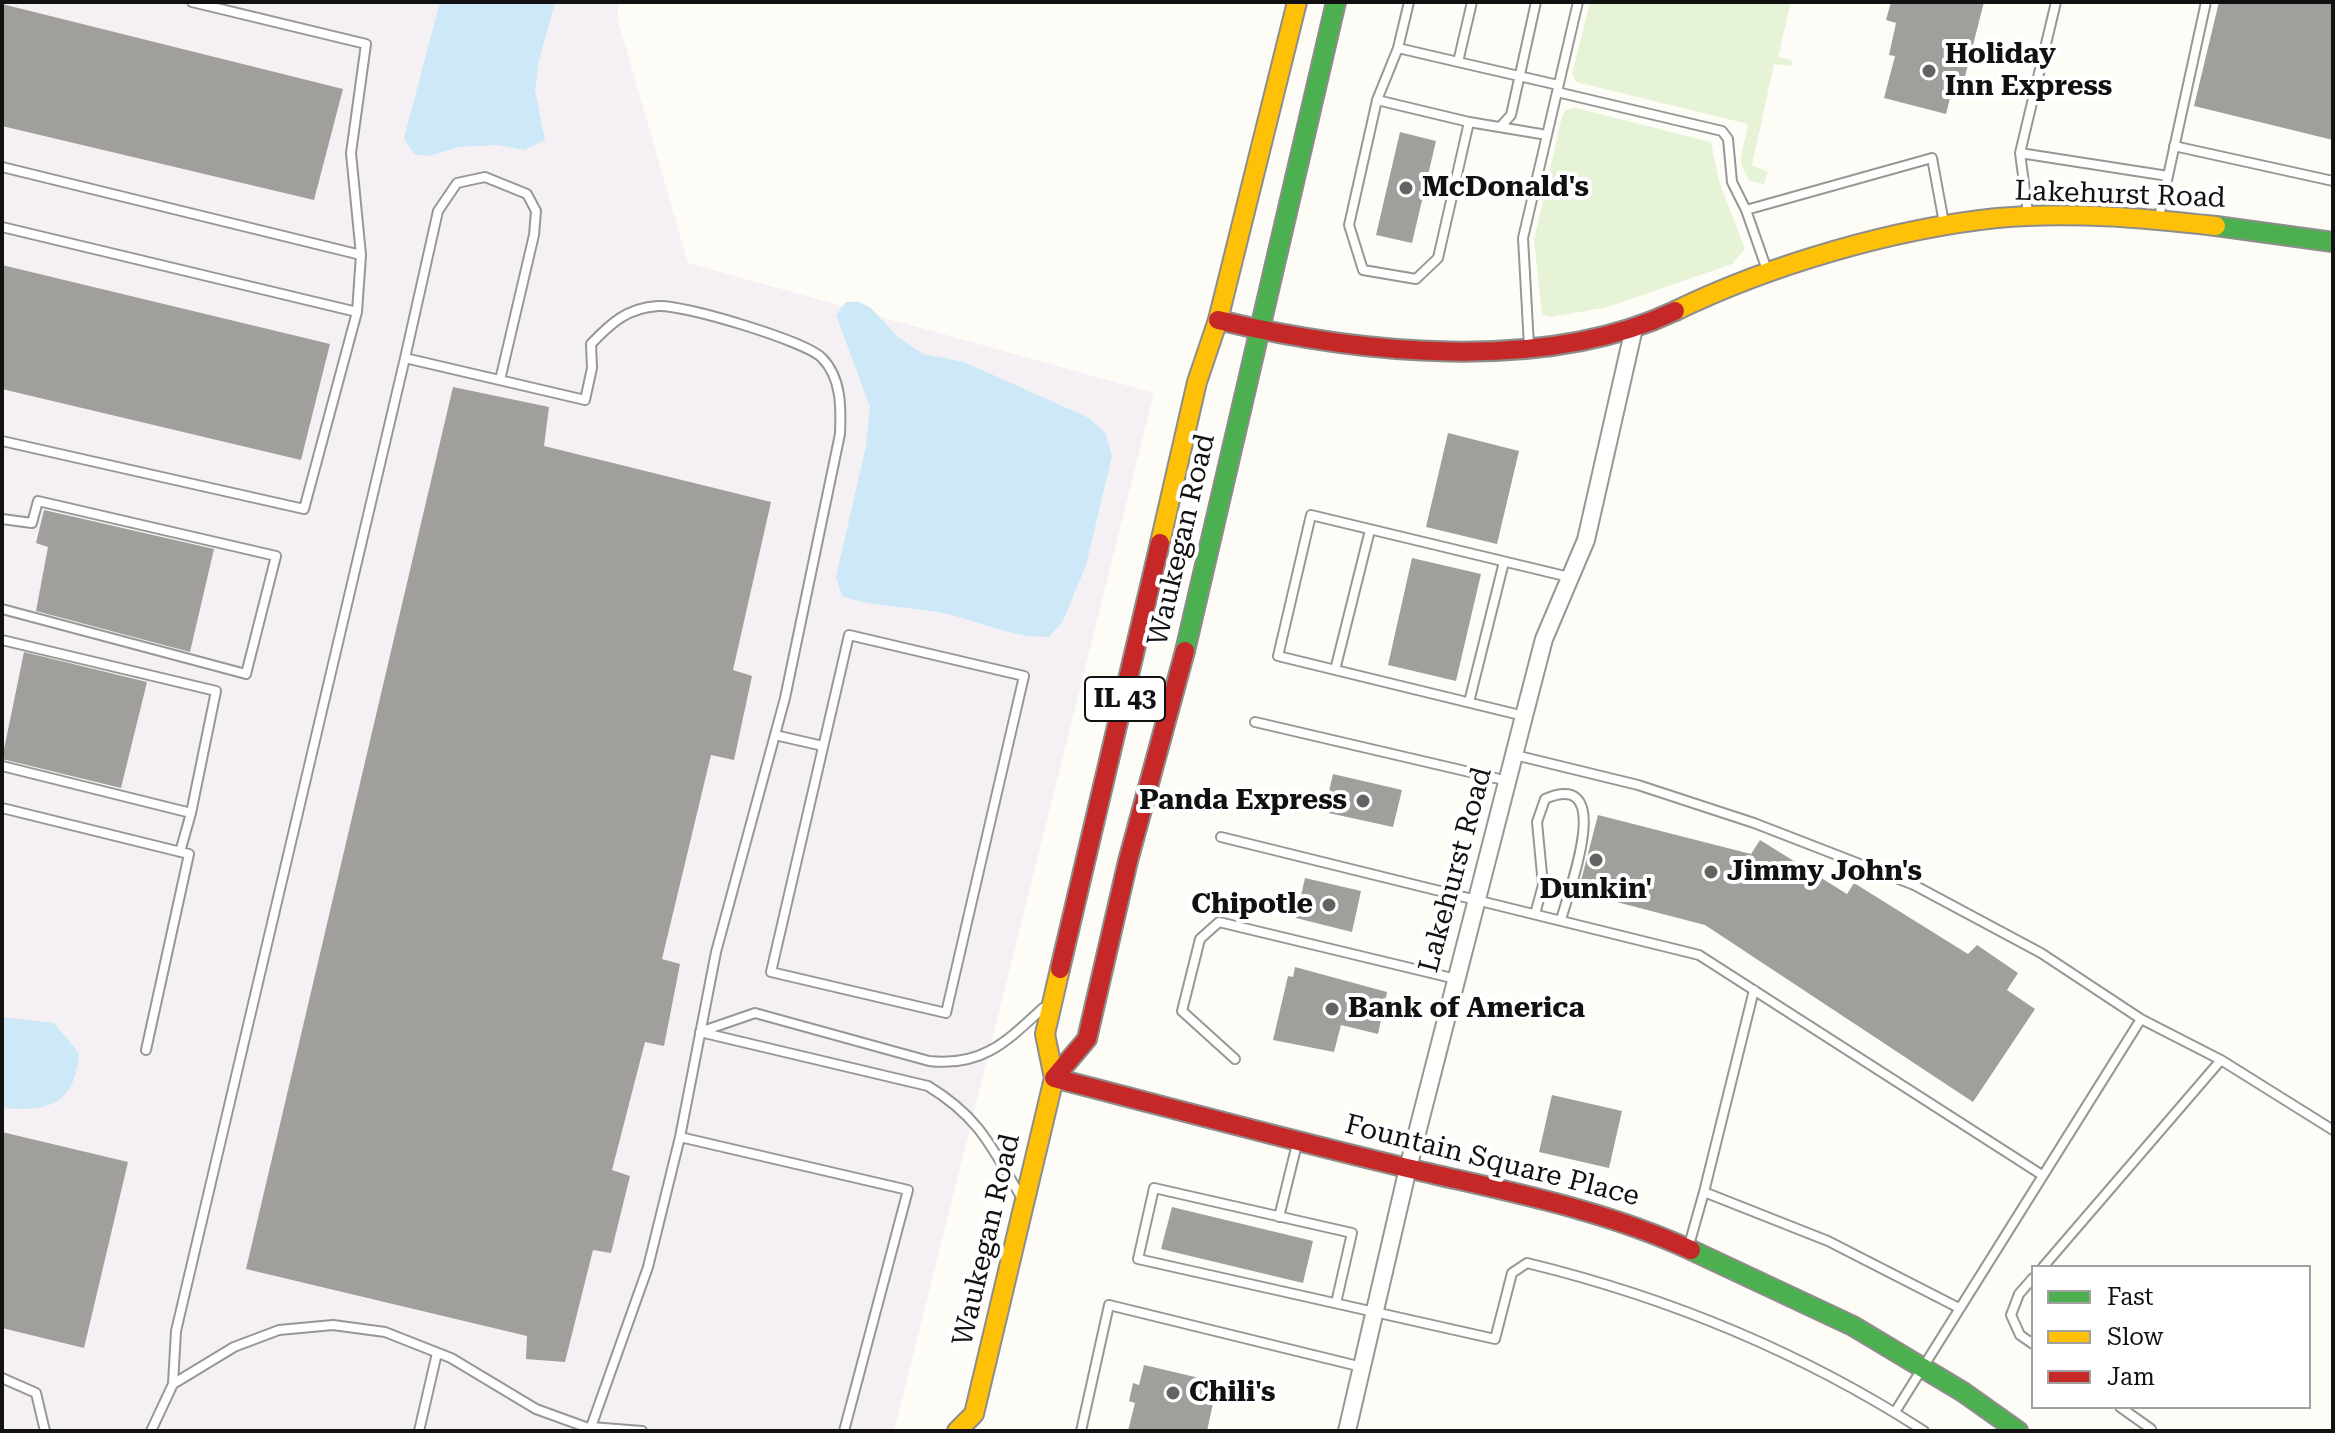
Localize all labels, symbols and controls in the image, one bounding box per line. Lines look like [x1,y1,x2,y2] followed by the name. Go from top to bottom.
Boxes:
[1945,38,2112,104] place label: Holiday Inn Express
[1920,62,1938,80] marker: Holiday Inn Express
[1422,171,1589,205] place label: McDonald's
[2014,175,2226,215] street label: Lakehurst Road
[1397,179,1415,197] marker: McDonald's
[1141,431,1223,649] street label: Waukegan Road
[1085,677,1165,721] road number: IL 43
[1412,764,1500,976] street label: Lakehurst Road
[1139,784,1347,818] place label: Panda Express
[1354,792,1372,810] marker: Panda Express
[1587,851,1605,869] marker: Dunkin'
[1727,855,1922,889] place label: Jimmy John's
[1702,863,1720,881] marker: Jimmy John's
[1540,873,1652,907] place label: Dunkin'
[1191,888,1313,922] place label: Chipotle
[1320,896,1338,914] marker: Chipotle
[1348,992,1585,1026] place label: Bank of America
[1323,1000,1341,1018] marker: Bank of America
[1341,1108,1643,1214] street label: Fountain Square Place
[946,1131,1028,1349] street label: Waukegan Road
[2031,1265,2311,1409] legend
[2107,1283,2154,1311] text: Fast
[2107,1323,2163,1351] text: Slow
[2107,1363,2155,1391] text: Jam
[1189,1376,1275,1410] place label: Chili's
[1164,1384,1182,1402] marker: Chili's

